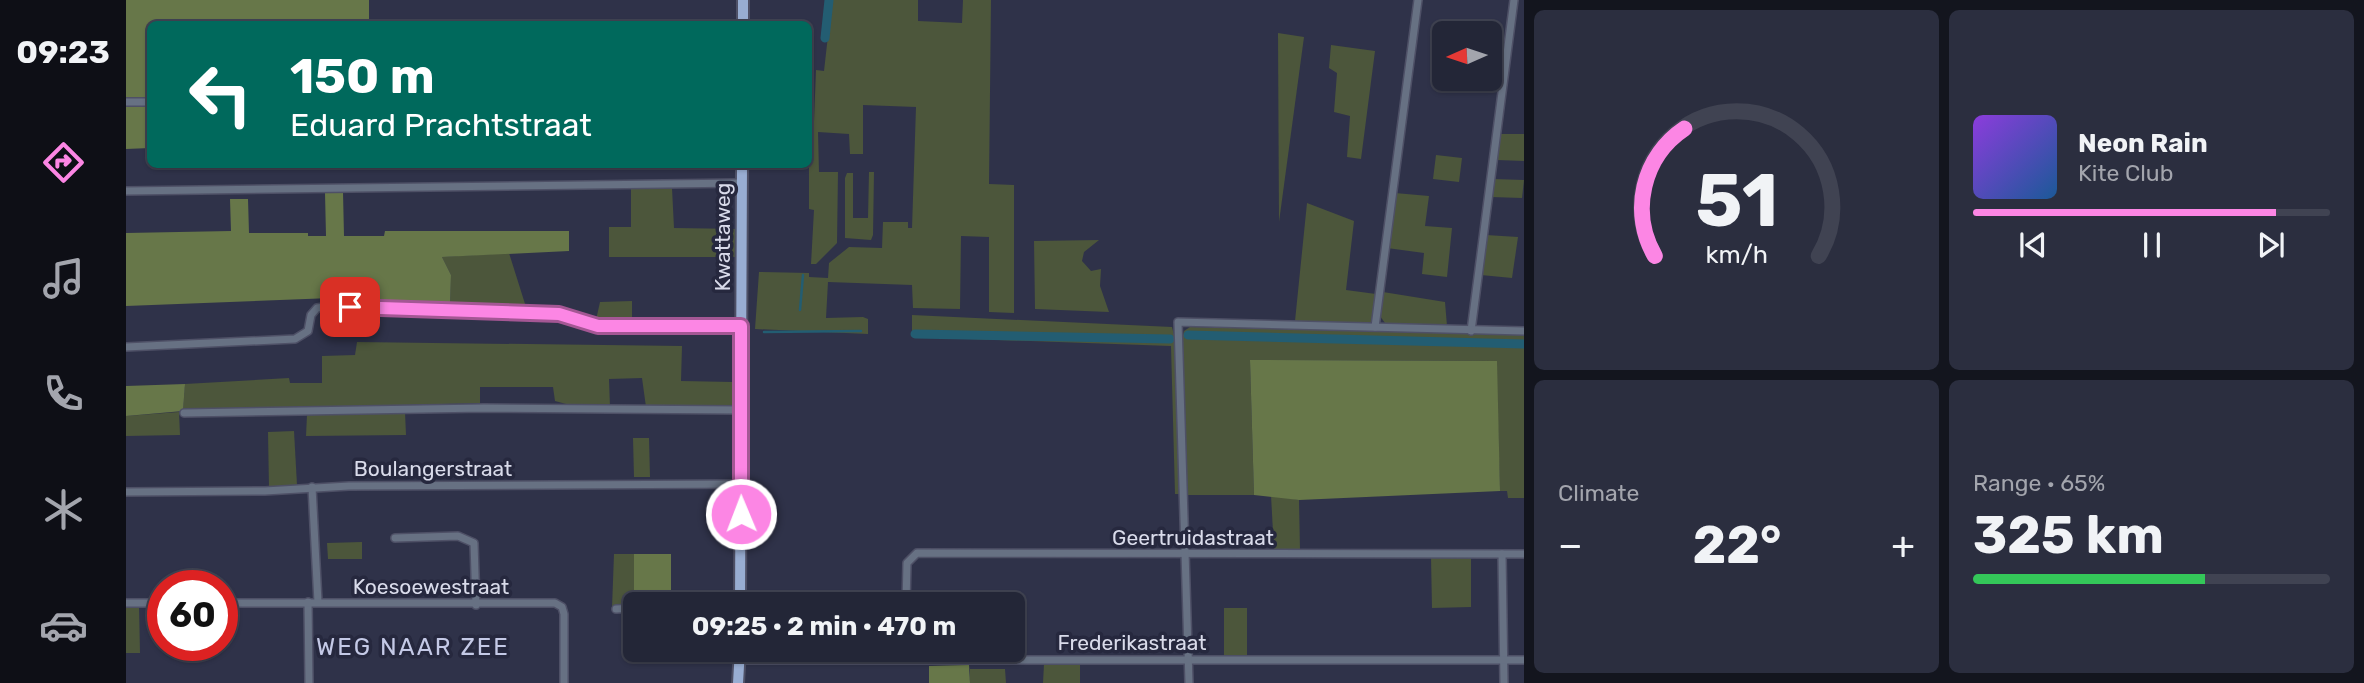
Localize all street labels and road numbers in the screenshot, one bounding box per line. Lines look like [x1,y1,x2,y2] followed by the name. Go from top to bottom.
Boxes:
[710,183,735,291] street label: Kwattaweg
[354,456,512,481] street label: Boulangerstraat
[1112,525,1274,550] street label: Geertruidastraat
[353,574,509,599] street label: Koesoewestraat
[1057,630,1207,655] street label: Frederikastraat

